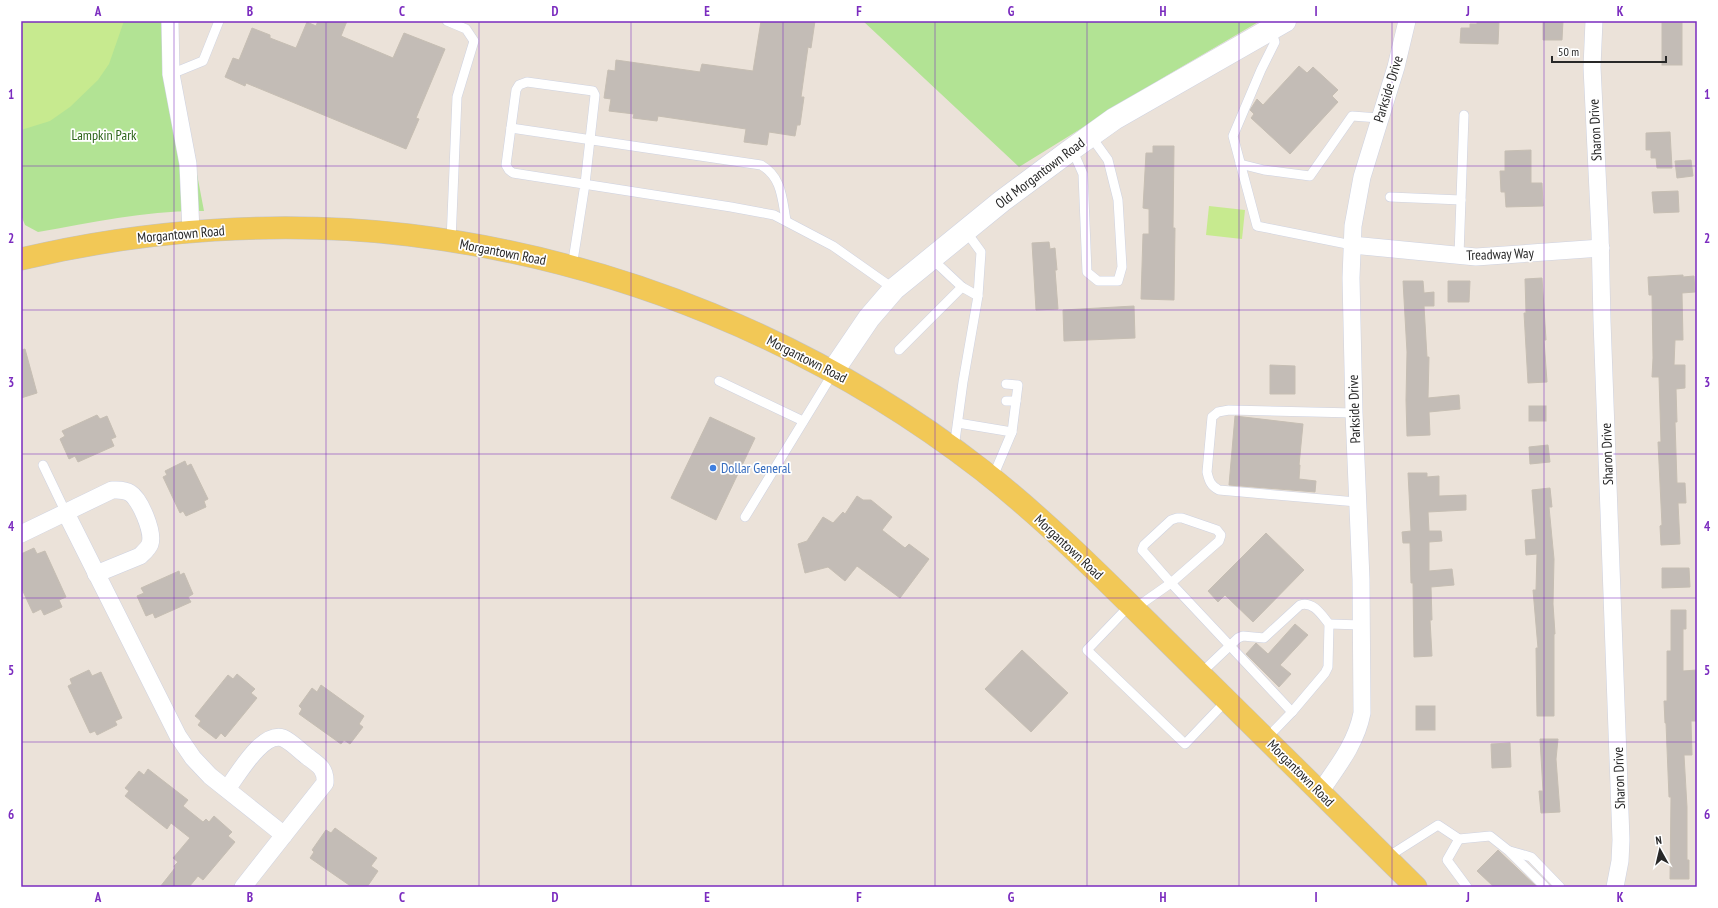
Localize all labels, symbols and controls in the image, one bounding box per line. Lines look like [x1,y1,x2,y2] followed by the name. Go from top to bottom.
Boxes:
[94,3,102,20] text: A
[247,3,253,20] text: B
[399,3,405,20] text: C
[552,3,559,20] text: D
[704,3,710,20] text: E
[856,3,862,20] text: F
[1008,3,1015,20] text: G
[1160,3,1167,20] text: H
[1314,3,1318,20] text: I
[1465,3,1470,20] text: J
[1617,3,1624,20] text: K
[1552,38,1666,64] scale bar
[1558,44,1579,59] text: 50 m
[1369,53,1407,125] street label: Parkside Drive
[8,86,14,103] text: 1
[1704,86,1710,103] text: 1
[1584,98,1606,162] street label: Sharon Drive
[72,126,137,144] park label: Lampkin Park
[992,133,1088,213] street label: Old Morgantown Road
[137,221,225,247] street label: Morgantown Road
[8,230,14,247] text: 2
[1704,230,1710,247] text: 2
[458,235,548,269] street label: Morgantown Road
[1466,244,1535,264] street label: Treadway Way
[764,331,850,387] street label: Morgantown Road
[8,374,14,391] text: 3
[1344,374,1364,444] street label: Parkside Drive
[1704,374,1710,391] text: 3
[1597,422,1617,485] street label: Sharon Drive
[721,459,791,477] place label: Dollar General
[708,463,718,473] marker: Dollar General
[1031,511,1107,583] street label: Morgantown Road
[8,518,15,535] text: 4
[1704,518,1711,535] text: 4
[8,662,14,679] text: 5
[1704,662,1710,679] text: 5
[1264,736,1338,810] street label: Morgantown Road
[1609,746,1629,809] street label: Sharon Drive
[8,806,14,823] text: 6
[1704,806,1710,823] text: 6
[1640,830,1680,870] north arrow
[1655,833,1663,847] text: N
[94,889,102,906] text: A
[247,889,253,906] text: B
[399,889,405,906] text: C
[552,889,559,906] text: D
[704,889,710,906] text: E
[856,889,862,906] text: F
[1008,889,1015,906] text: G
[1160,889,1167,906] text: H
[1314,889,1318,906] text: I
[1465,889,1470,906] text: J
[1617,889,1624,906] text: K

